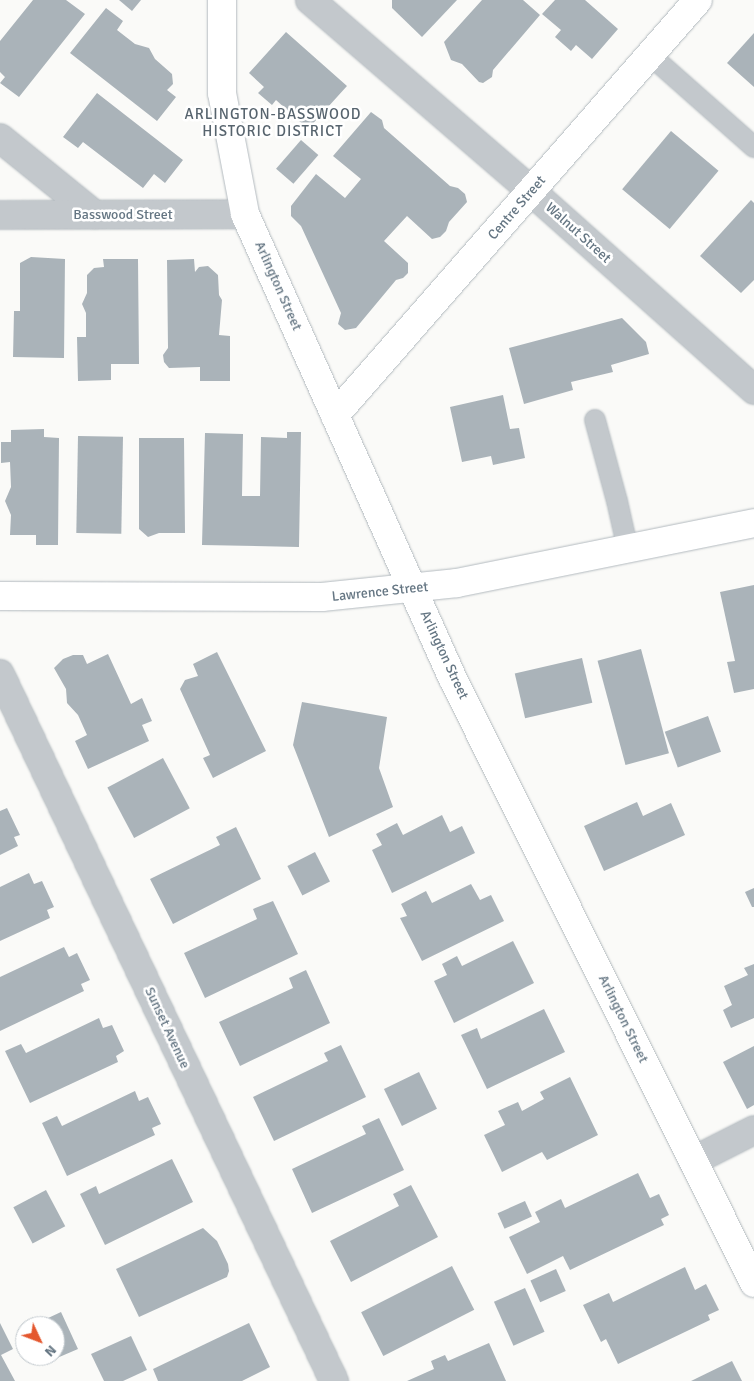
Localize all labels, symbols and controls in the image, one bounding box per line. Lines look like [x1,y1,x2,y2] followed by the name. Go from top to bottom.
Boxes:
[182,105,364,140] district label: ARLINGTON-BASSWOOD HISTORIC DISTRICT
[485,173,549,243] street label: Centre Street
[542,199,614,267] street label: Walnut Street
[73,207,173,223] street label: Basswood Street
[251,239,305,333] street label: Arlington Street
[331,579,429,605] street label: Lawrence Street
[416,608,472,702] street label: Arlington Street
[594,972,652,1066] street label: Arlington Street
[141,985,193,1071] street label: Sunset Avenue
[15,1316,65,1366] north arrow
[41,1342,60,1360] text: N

